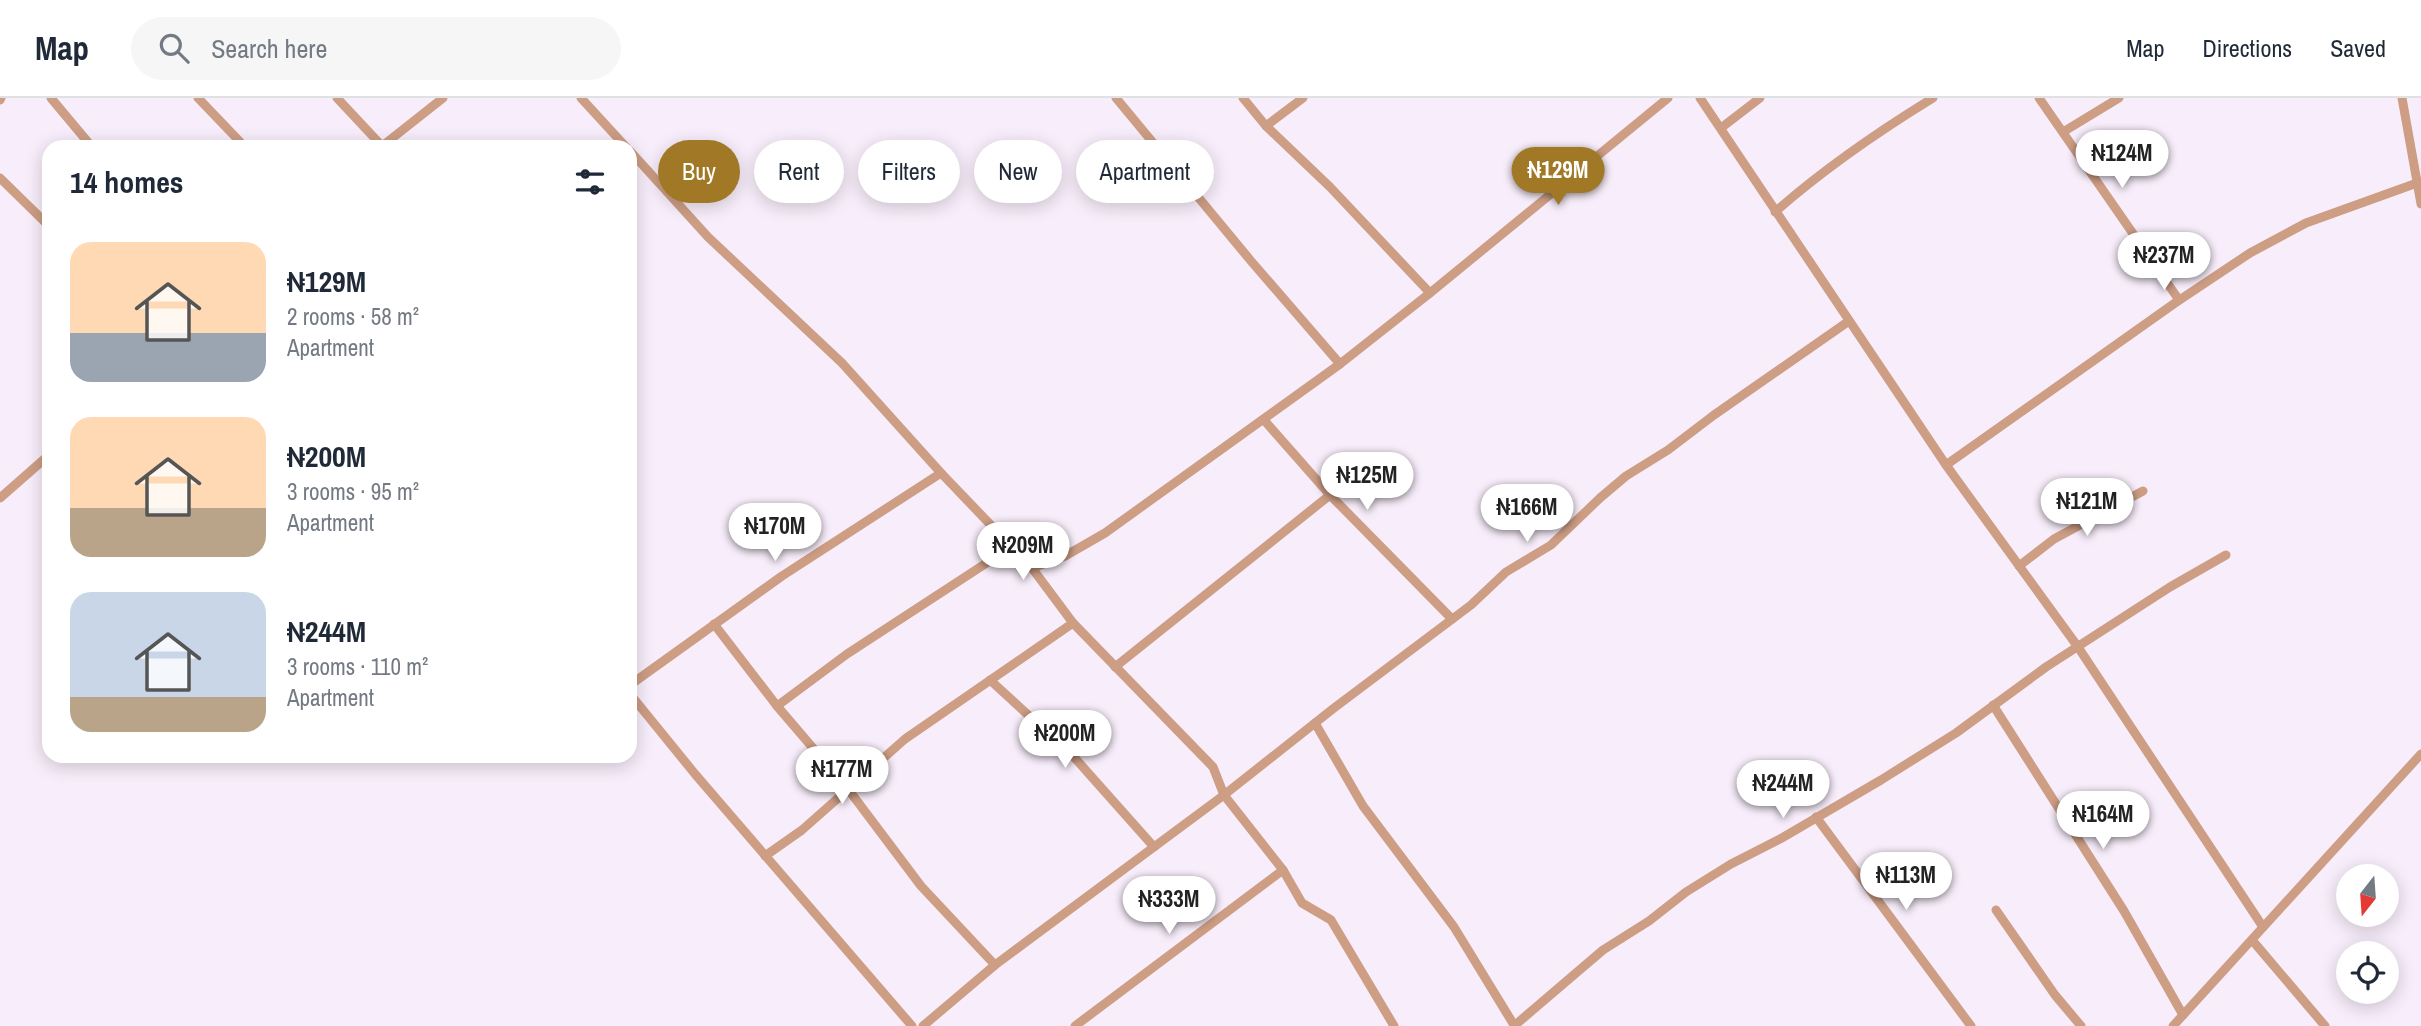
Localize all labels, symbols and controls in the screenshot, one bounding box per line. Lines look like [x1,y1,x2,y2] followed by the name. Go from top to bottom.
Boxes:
[131,17,621,80] search box
[35,26,89,70] text: Map
[155,29,193,67] icon: search
[211,31,327,66] text: Search here
[2126,32,2164,64] text: Map
[2202,32,2292,64] text: Directions
[2330,32,2386,64] text: Saved
[2073,130,2171,190] pin: ₦124M
[2092,137,2152,168] text: ₦124M
[658,140,740,203] chip: Buy
[754,140,844,203] chip: Rent
[858,140,960,203] chip: Filters
[974,140,1062,203] chip: New
[1076,140,1214,203] chip: Apartment
[1509,148,1607,207] pin: ₦129M
[1528,154,1588,185] text: ₦129M
[70,162,184,202] text: 14 homes
[571,163,609,201] icon: filters
[2115,232,2213,292] pin: ₦237M
[2134,239,2194,270] text: ₦237M
[287,261,366,301] text: ₦129M
[126,270,210,354] icon: home
[287,301,419,332] text: 2 rooms · 58 m²
[287,332,374,363] text: Apartment
[287,436,366,476] text: ₦200M
[126,445,210,529] icon: home
[1318,452,1416,512] pin: ₦125M
[1337,459,1397,490] text: ₦125M
[287,476,419,507] text: 3 rooms · 95 m²
[2038,478,2136,538] pin: ₦121M
[1478,484,1576,544] pin: ₦166M
[2057,485,2117,516] text: ₦121M
[1497,491,1557,522] text: ₦166M
[726,504,824,563] pin: ₦170M
[287,507,374,538] text: Apartment
[745,510,805,541] text: ₦170M
[974,522,1072,582] pin: ₦209M
[993,529,1053,560] text: ₦209M
[287,611,366,651] text: ₦244M
[126,620,210,704] icon: home
[287,651,428,682] text: 3 rooms · 110 m²
[287,682,374,713] text: Apartment
[1016,710,1114,770] pin: ₦200M
[1035,717,1095,748] text: ₦200M
[793,746,891,806] pin: ₦177M
[812,753,872,784] text: ₦177M
[1734,760,1832,820] pin: ₦244M
[1753,767,1813,798] text: ₦244M
[2054,792,2152,851] pin: ₦164M
[2073,798,2133,829] text: ₦164M
[1857,852,1955,912] pin: ₦113M
[1876,859,1936,890] text: ₦113M
[2336,864,2399,928] north arrow
[2336,864,2399,1004] map controls
[1120,876,1218,936] pin: ₦333M
[1139,883,1199,914] text: ₦333M
[2336,941,2399,1004] button: locate

